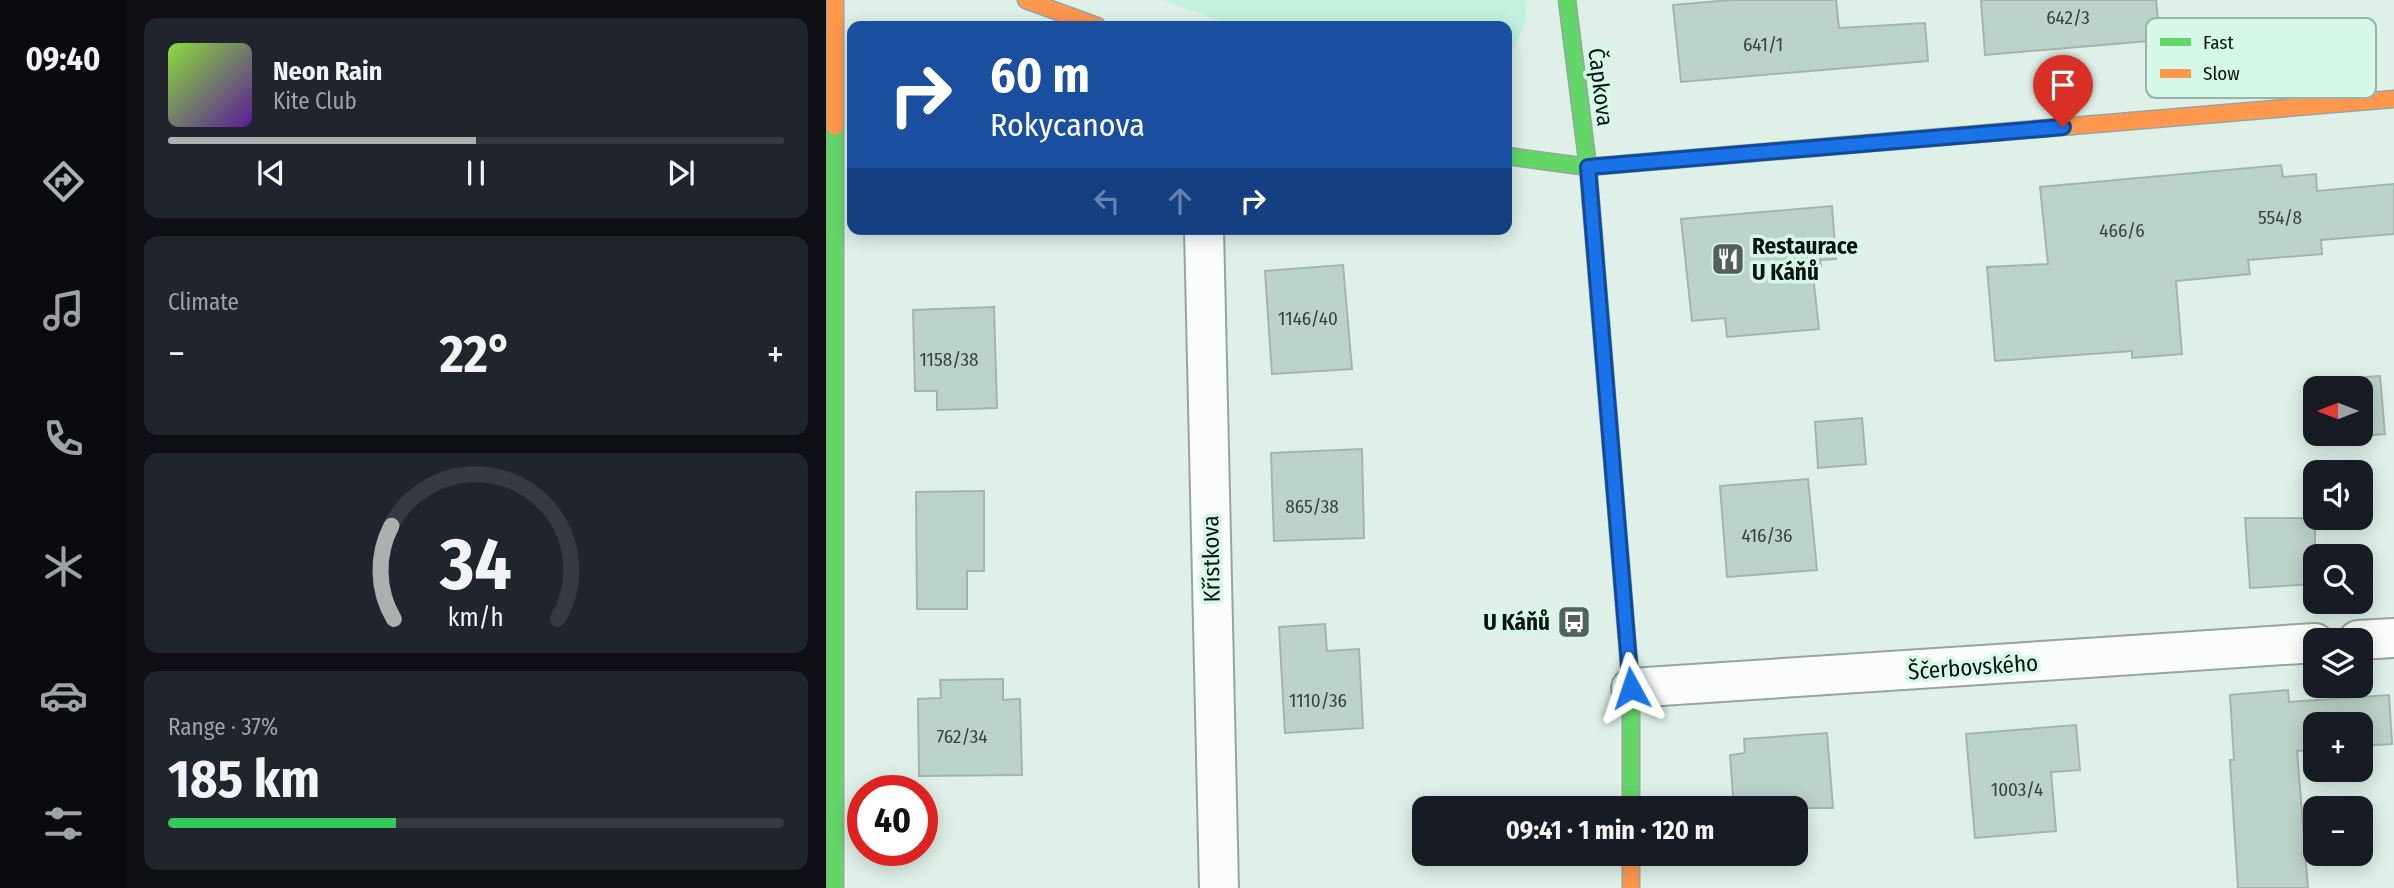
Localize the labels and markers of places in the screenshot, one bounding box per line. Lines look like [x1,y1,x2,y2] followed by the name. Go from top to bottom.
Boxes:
[2033,55,2093,127] pin
[1752,232,1858,286] place label: Restaurace U Káňů
[1709,240,1747,278] restaurant icon: Restaurace U Káňů
[1555,603,1593,641] bus stop icon: U Káňů
[1483,608,1550,636] place label: U Káňů

